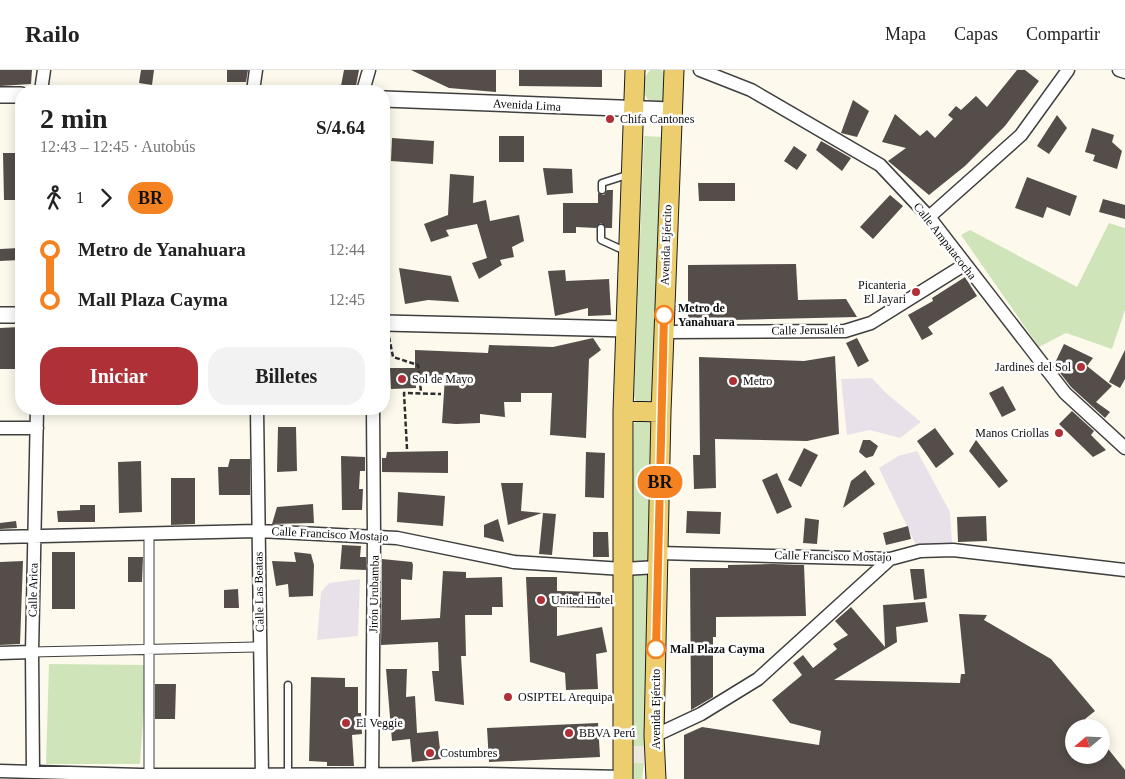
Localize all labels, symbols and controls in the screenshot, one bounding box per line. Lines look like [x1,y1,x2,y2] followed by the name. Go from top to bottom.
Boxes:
[25,21,80,47] text: Railo
[885,24,926,44] text: Mapa
[954,24,998,44] text: Capas
[1026,24,1100,44] text: Compartir
[493,96,562,114] street label: Avenida Lima
[40,103,108,134] text: 2 min
[620,112,695,126] place label: Chifa Cantones
[604,113,616,125] marker: Chifa Cantones
[316,117,365,138] text: S/4.64
[40,138,196,155] text: 12:43 – 12:45 · Autobús
[40,184,68,212] icon: walk
[92,184,120,212] icon: forward
[138,188,163,208] text: BR
[76,189,84,206] text: 1
[911,200,980,283] street label: Calle Ampatacocha
[658,204,674,286] street label: Avenida Ejército
[78,239,246,260] text: Metro de Yanahuara
[329,241,365,258] text: 12:44
[858,278,907,306] place label: Picanteria El Jayari
[910,286,922,298] marker: Picanteria El Jayari
[78,289,228,310] text: Mall Plaza Cayma
[329,291,365,308] text: 12:45
[678,301,735,329] place label: Metro de Yanahuara
[654,305,674,325] marker: Metro de Yanahuara
[771,322,845,338] street label: Calle Jerusalén
[40,347,198,405] button: Iniciar
[208,347,365,405] button: Billetes
[995,360,1072,374] place label: Jardines del Sol
[1075,361,1087,373] marker: Jardines del Sol
[412,372,473,386] place label: Sol de Mayo
[396,373,408,385] marker: Sol de Mayo
[743,374,772,388] place label: Metro
[727,375,739,387] marker: Metro
[975,426,1049,440] place label: Manos Criollas
[1053,427,1065,439] marker: Manos Criollas
[638,466,682,498] line badge: BR
[647,472,673,492] text: BR
[271,524,389,544] street label: Calle Francisco Mostajo
[774,548,892,564] street label: Calle Francisco Mostajo
[251,551,267,632] street label: Calle Las Beatas
[366,554,382,633] street label: Jirón Urubamba
[26,562,40,617] street label: Calle Arica
[551,593,614,607] place label: United Hotel
[535,594,547,606] marker: United Hotel
[646,639,666,659] marker: Mall Plaza Cayma
[670,642,765,656] place label: Mall Plaza Cayma
[649,669,663,749] street label: Avenida Ejército
[518,690,613,704] place label: OSIPTEL Arequipa
[502,691,514,703] marker: OSIPTEL Arequipa
[356,716,403,730] place label: El Veggie
[340,717,352,729] marker: El Veggie
[1065,719,1110,764] north arrow
[1065,719,1110,764] map controls
[579,726,635,740] place label: BBVA Perú
[563,727,575,739] marker: BBVA Perú
[440,746,498,760] place label: Costumbres
[424,747,436,759] marker: Costumbres

